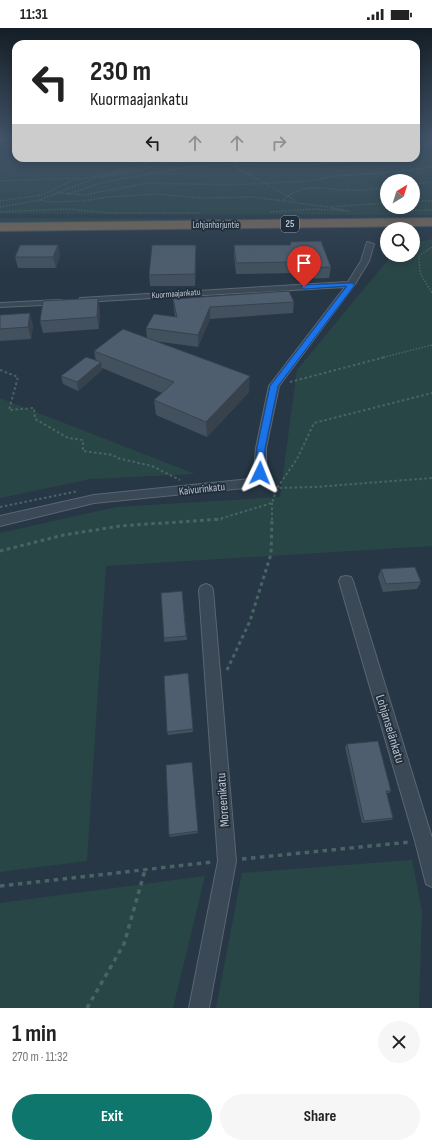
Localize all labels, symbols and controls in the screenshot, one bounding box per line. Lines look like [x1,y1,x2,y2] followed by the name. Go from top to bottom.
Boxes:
[20,5,48,24] text: 11:31
[90,55,151,88] text: 230 m
[24,56,76,108] icon: left
[90,89,188,110] text: Kuormaajankatu
[142,132,164,154] icon: left
[184,132,206,154] icon: ahead
[226,132,248,154] icon: ahead
[268,132,290,154] icon: right
[380,174,420,214] north arrow
[380,174,420,262] map controls
[281,216,299,232] road number: 25
[193,220,240,231] street label: Lohjanharjuntie
[380,222,420,262] button: search
[287,246,321,287] pin
[293,252,315,274] icon: arrive
[151,287,201,301] street label: Kuormaajankatu
[239,452,281,494] position arrow
[178,480,226,498] street label: Kaivurinkatu
[372,693,408,765] street label: Lohjanselänkatu
[213,772,233,828] street label: Moreenikatu
[12,1019,57,1048] text: 1 min
[378,1021,420,1063] button: close
[12,1049,68,1065] text: 270 m · 11:32
[12,1094,212,1140] button: Exit
[220,1094,420,1140] button: Share

